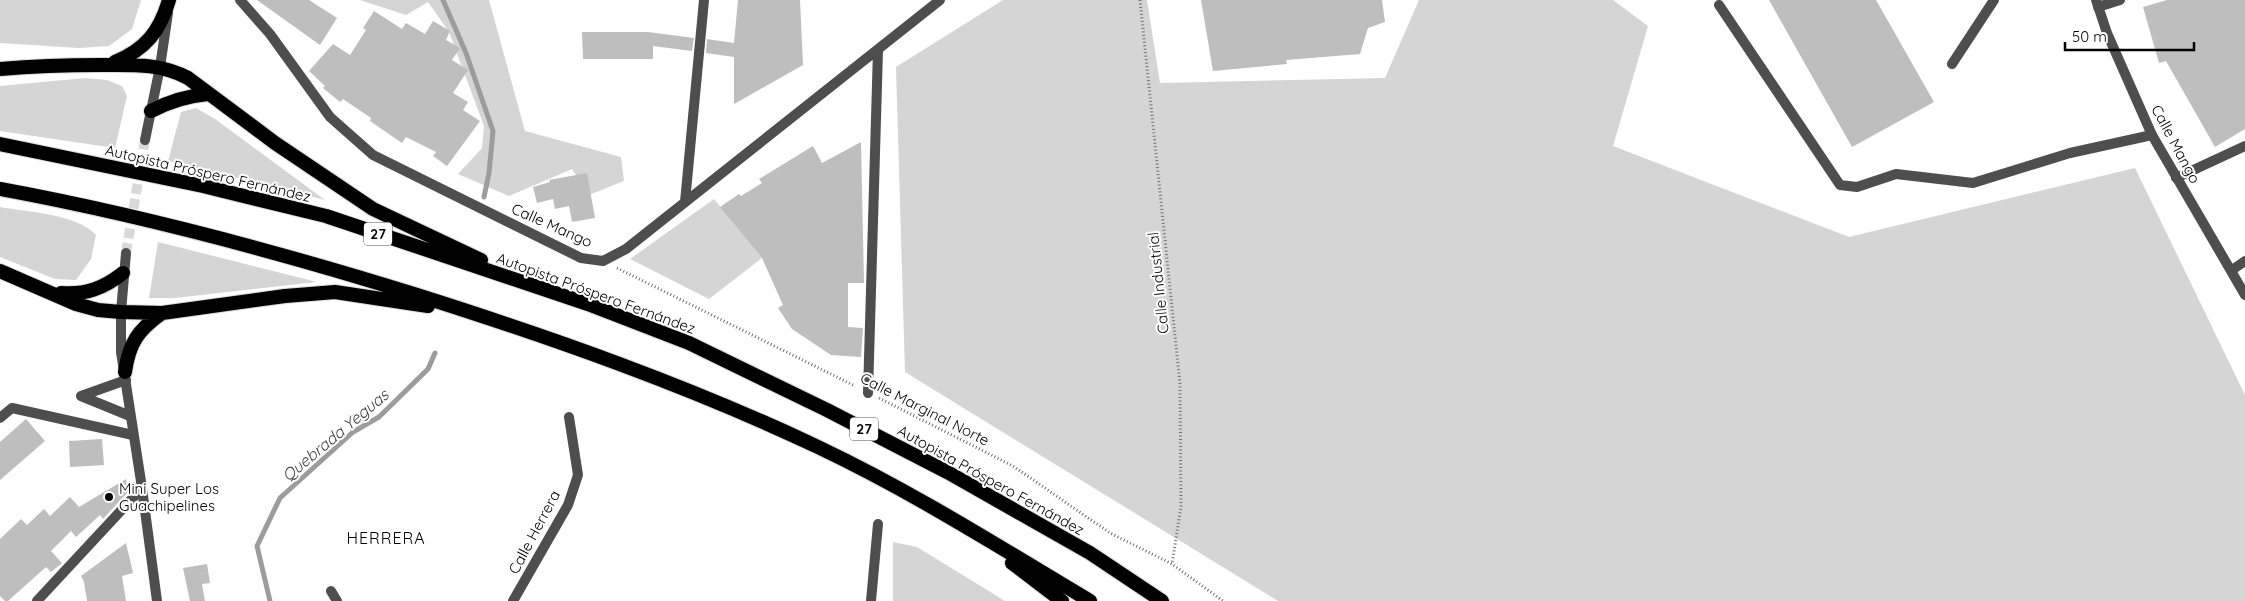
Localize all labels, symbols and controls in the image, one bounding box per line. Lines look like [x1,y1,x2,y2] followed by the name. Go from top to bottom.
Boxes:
[2065,20,2194,52] scale bar
[2072,27,2107,46] text: 50 m
[2147,101,2205,187] street label: Calle Mango
[103,140,313,206] street label: Autopista Próspero Fernández
[509,199,595,251] street label: Calle Mango
[364,222,392,245] road number: 27
[1143,231,1173,335] street label: Calle Industrial
[494,248,698,338] street label: Autopista Próspero Fernández
[857,368,993,450] street label: Calle Marginal Norte
[278,384,394,485] water label: Quebrada Yeguas
[850,418,878,440] road number: 27
[894,421,1088,539] street label: Autopista Próspero Fernández
[119,479,219,515] place label: Mini Super Los Guachipelines
[504,487,564,577] street label: Calle Herrera
[103,491,115,503] marker: Mini Super Los Guachipelines
[346,528,426,548] district label: HERRERA

